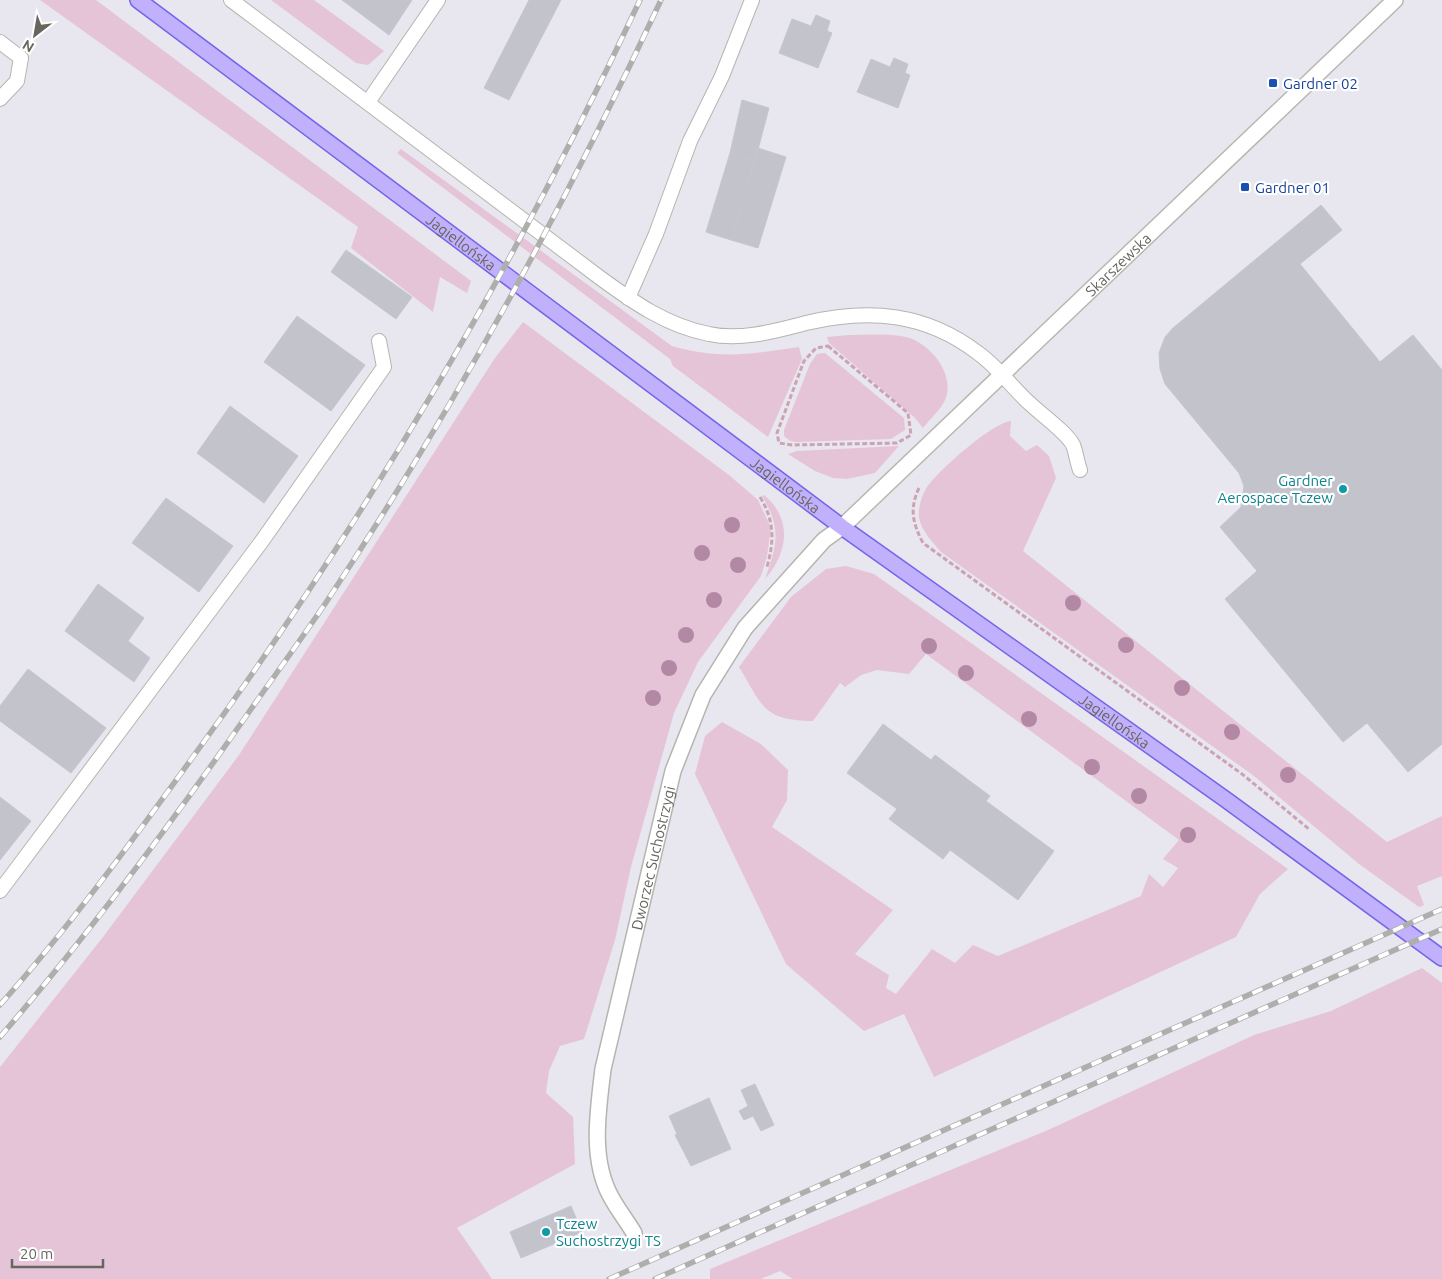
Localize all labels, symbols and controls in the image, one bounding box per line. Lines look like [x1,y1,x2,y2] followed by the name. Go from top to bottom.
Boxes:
[10,10,60,60] north arrow
[20,37,37,56] text: N
[1283,75,1358,92] place label: Gardner 02
[1267,77,1279,89] marker: Gardner 02
[1255,179,1330,196] place label: Gardner 01
[1239,181,1251,193] marker: Gardner 01
[423,211,500,274] street label: Jagiellońska
[1082,229,1154,299] street label: Skarszewska
[747,453,824,516] street label: Jagiellońska
[1218,472,1333,506] place label: Gardner Aerospace Tczew
[1337,483,1349,495] marker: Gardner Aerospace Tczew
[1076,690,1153,752] street label: Jagiellońska
[627,784,678,932] street label: Dworzec Suchostrzygi
[556,1215,661,1249] place label: Tczew Suchostrzygi TS
[540,1226,552,1238] marker: Tczew Suchostrzygi TS
[12,1236,104,1268] scale bar
[20,1245,53,1262] text: 20 m

